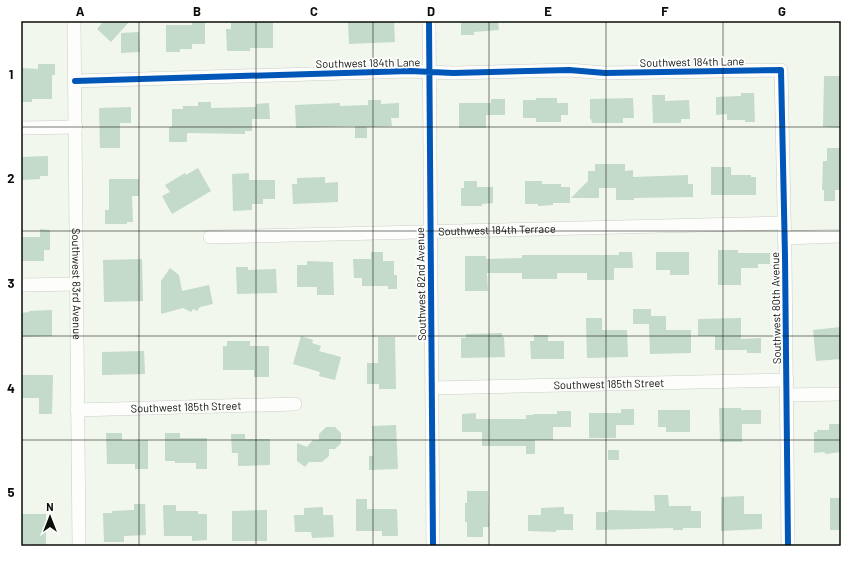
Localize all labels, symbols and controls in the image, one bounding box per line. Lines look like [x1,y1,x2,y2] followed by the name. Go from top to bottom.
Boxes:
[76,3,85,19] text: A
[193,3,201,19] text: B
[310,3,318,19] text: C
[427,3,435,19] text: D
[544,3,552,19] text: E
[661,3,669,19] text: F
[778,3,786,19] text: G
[640,54,744,69] street label: Southwest 184th Lane
[316,55,420,70] street label: Southwest 184th Lane
[9,66,13,82] text: 1
[7,170,15,186] text: 2
[438,222,556,237] street label: Southwest 184th Terrace
[413,227,428,341] street label: Southwest 82nd Avenue
[70,228,84,340] street label: Southwest 83rd Avenue
[768,252,783,364] street label: Southwest 80th Avenue
[7,275,15,291] text: 3
[553,376,664,391] street label: Southwest 185th Street
[7,380,15,396] text: 4
[130,398,241,415] street label: Southwest 185th Street
[7,484,15,500] text: 5
[30,497,70,537] north arrow
[46,500,54,513] text: N

